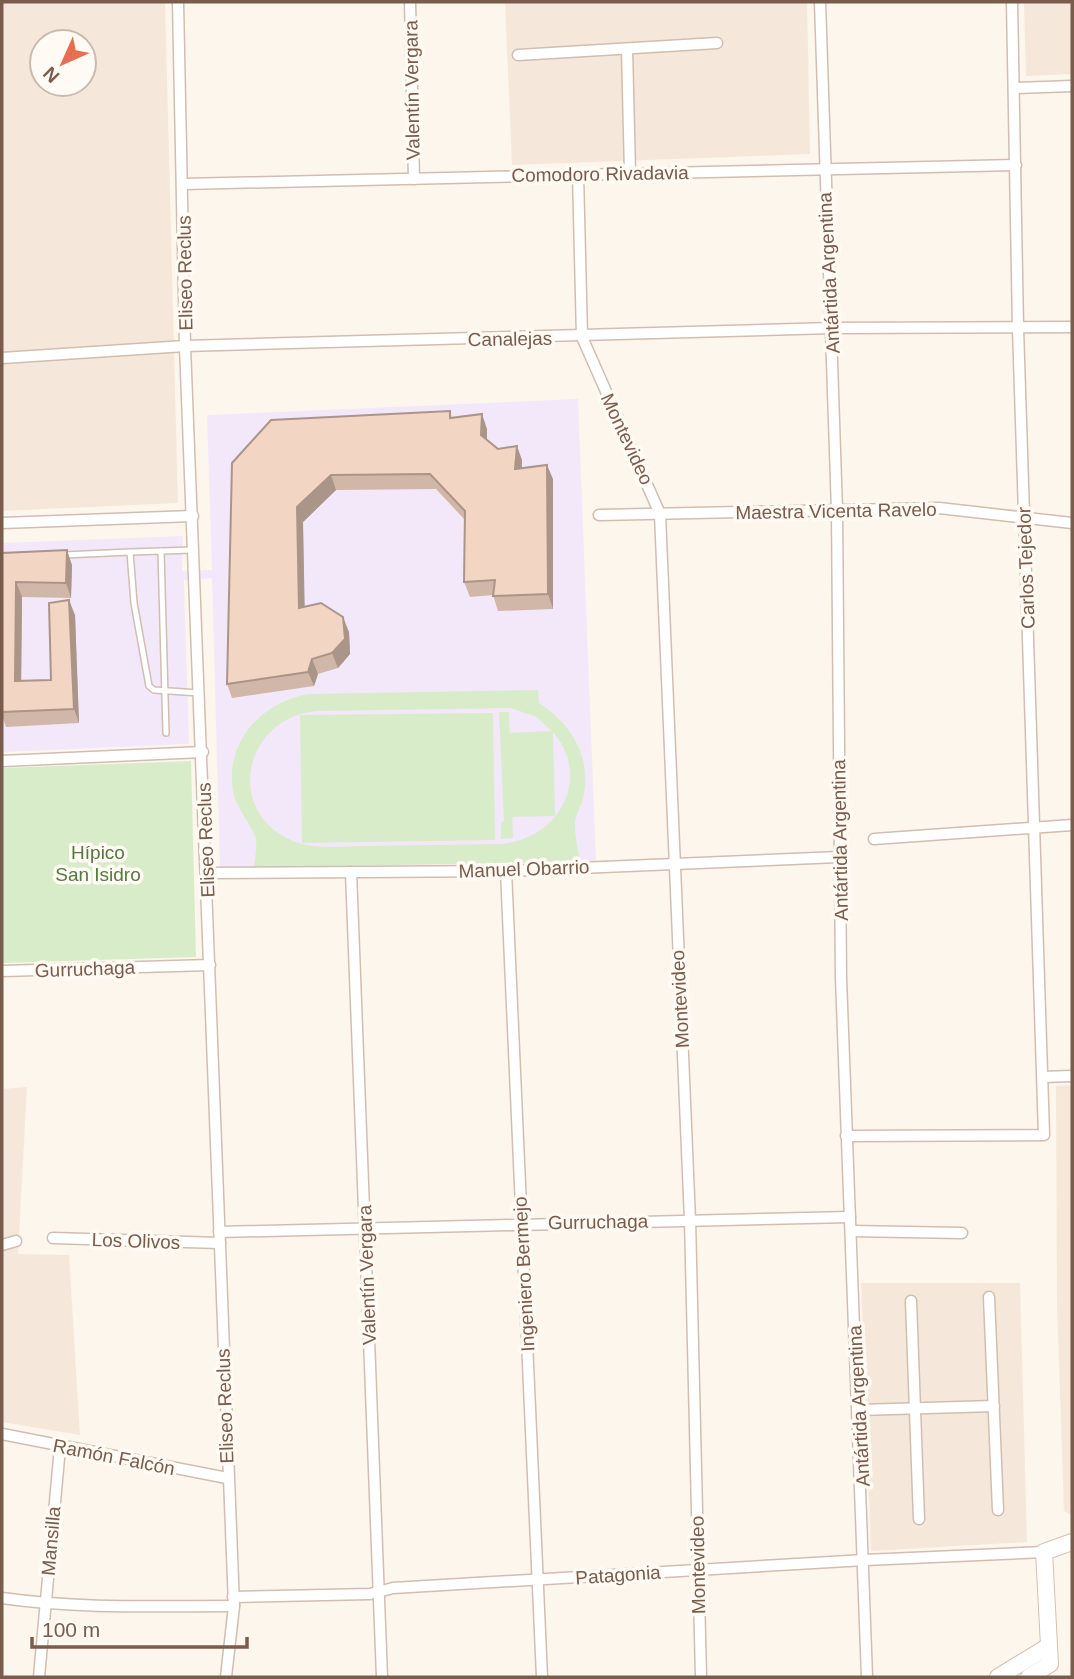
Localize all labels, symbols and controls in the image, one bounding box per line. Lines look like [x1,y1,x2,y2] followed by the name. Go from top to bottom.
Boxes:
[400,19,424,160] street label: Valentín Vergara
[28,28,98,98] north arrow
[39,62,64,87] text: N
[511,162,689,186] street label: Comodoro Rivadavia
[814,191,844,354] street label: Antártida Argentina
[173,215,197,331] street label: Eliseo Reclus
[468,328,552,350] street label: Canalejas
[597,390,657,488] street label: Montevideo
[735,499,937,523] street label: Maestra Vicenta Ravelo
[1013,506,1039,629] street label: Carlos Tejedor
[828,759,852,921] street label: Antártida Argentina
[193,782,219,898] street label: Eliseo Reclus
[55,842,141,885] park label: Hípico San Isidro
[458,856,590,882] street label: Manuel Obarrio
[667,949,693,1049] street label: Montevideo
[34,957,136,981] street label: Gurruchaga
[509,1196,539,1352] street label: Ingeniero Bermejo
[354,1204,380,1345] street label: Valentín Vergara
[548,1211,649,1233] street label: Gurruchaga
[91,1229,181,1253] street label: Los Olivos
[844,1324,874,1487] street label: Antártida Argentina
[212,1348,238,1464] street label: Eliseo Reclus
[51,1435,177,1479] street label: Ramón Falcón
[38,1505,65,1577] street label: Mansilla
[687,1516,709,1614] street label: Montevideo
[575,1562,662,1588] street label: Patagonia
[32,1606,247,1650] scale bar
[42,1618,100,1641] text: 100 m

